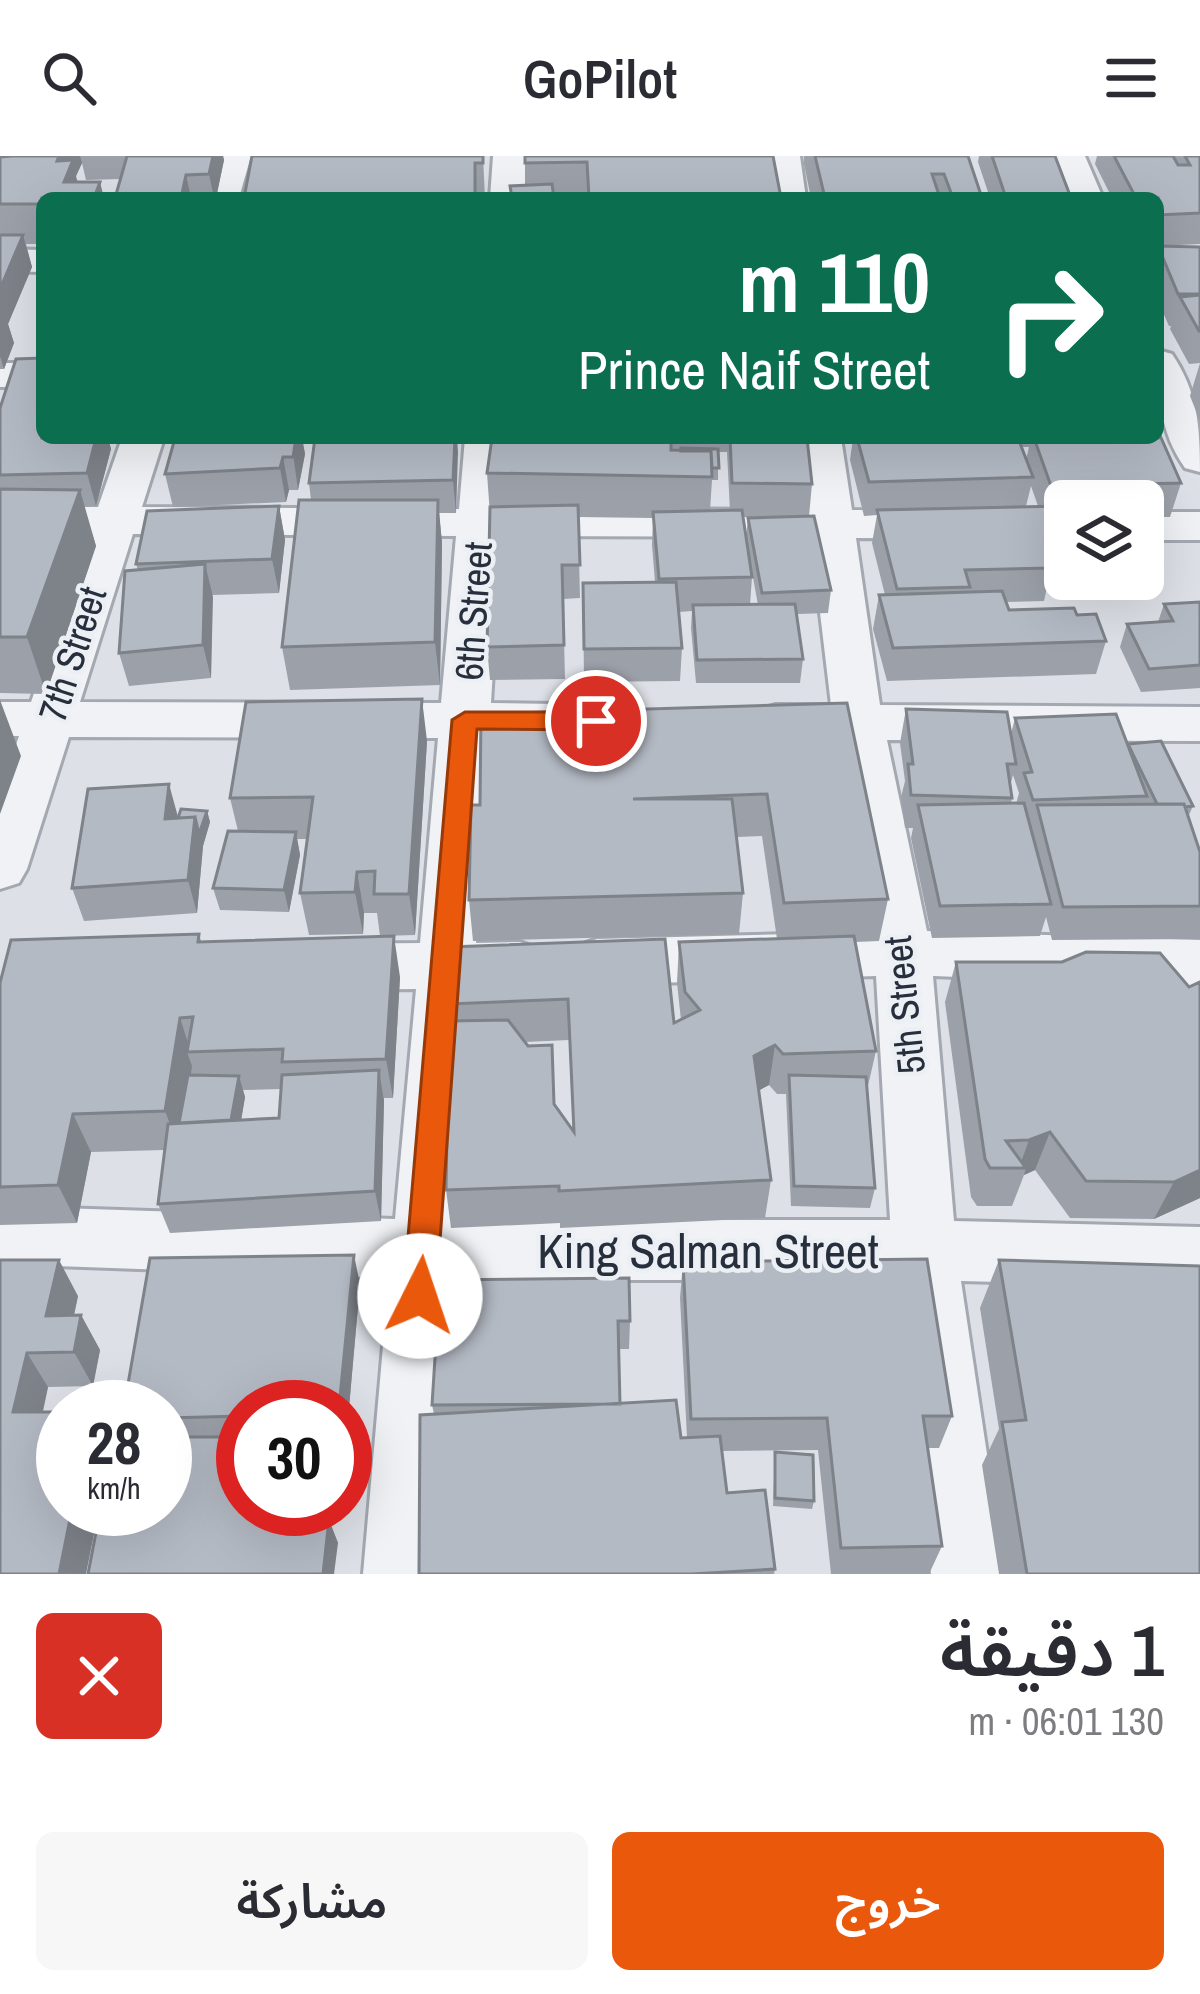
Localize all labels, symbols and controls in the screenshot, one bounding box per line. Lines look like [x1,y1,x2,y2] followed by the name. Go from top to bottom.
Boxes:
[523,42,677,115] text: GoPilot
[36,45,102,111] icon: search
[1098,45,1164,111] icon: menu
[738,225,930,338] text: 110 m
[972,240,1128,396] icon: right
[578,333,930,406] text: Prince Naif Street
[1044,480,1164,600] map controls
[1044,480,1164,600] button: layers
[442,540,504,682] street label: 6th Street
[26,580,118,728] street label: 7th Street
[545,670,647,772] pin
[563,688,629,754] icon: arrive
[871,933,937,1077] street label: 5th Street
[537,1218,879,1283] street label: King Salman Street
[357,1233,483,1359] position arrow
[216,1380,372,1536] speed limit sign: 30
[87,1402,141,1483] text: 28
[87,1468,141,1508] text: km/h
[940,1601,1164,1698] text: 1 دقيقة
[36,1613,162,1739] button: close
[968,1695,1164,1747] text: 130 m · 06:01
[36,1832,588,1970] button: مشاركة
[612,1832,1164,1970] button: خروج

